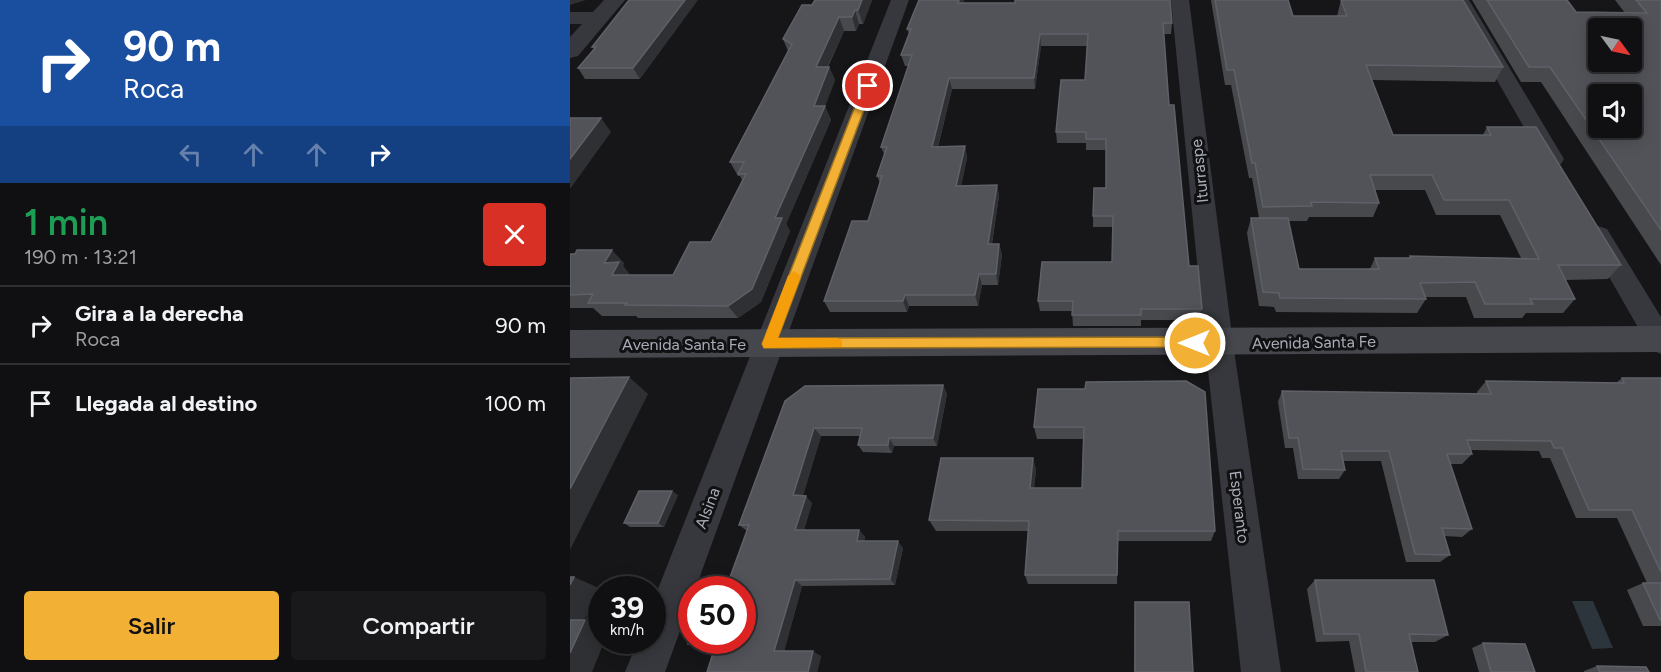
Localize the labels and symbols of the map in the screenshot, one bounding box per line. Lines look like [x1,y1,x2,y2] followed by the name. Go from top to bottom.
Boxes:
[1588,18,1642,72] north arrow
[842,60,893,111] pin
[1187,138,1212,204] street label: Iturraspe
[1163,311,1227,375] position arrow
[1252,332,1376,353] street label: Avenida Santa Fe
[622,335,746,354] street label: Avenida Santa Fe
[1226,470,1253,544] street label: Esperanto
[691,485,724,531] street label: Alsina
[678,576,756,654] speed limit sign: 50

